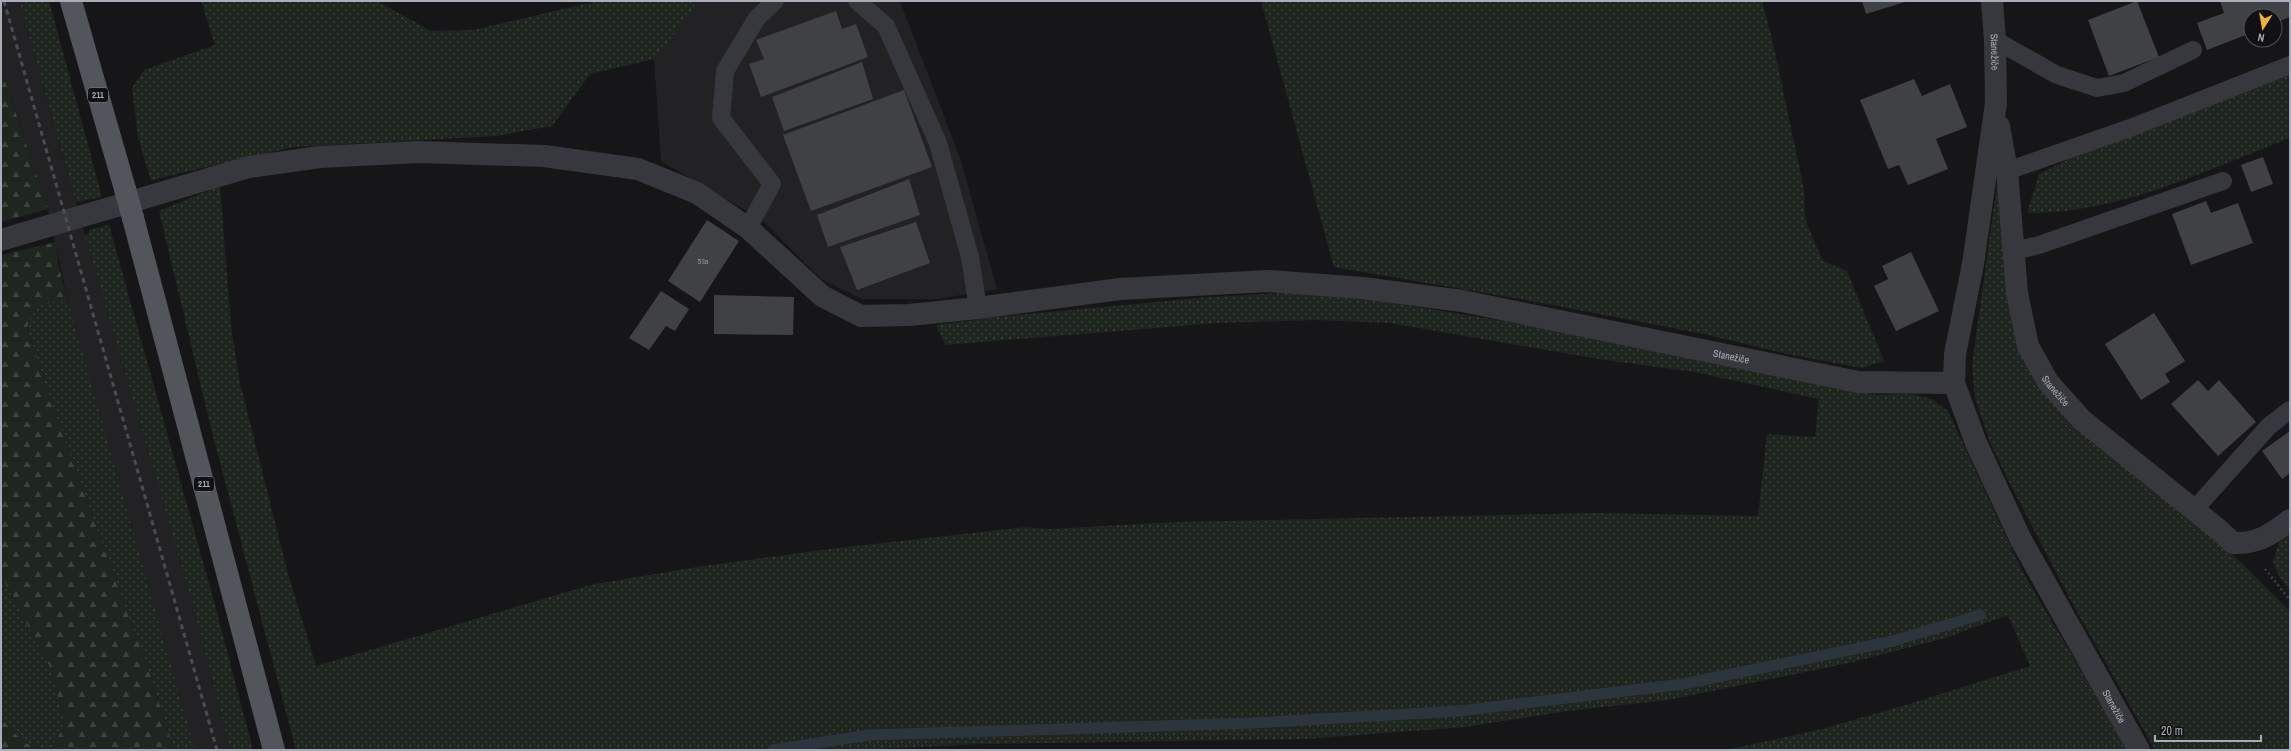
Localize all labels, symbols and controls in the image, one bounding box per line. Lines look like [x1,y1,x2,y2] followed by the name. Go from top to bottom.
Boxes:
[2243,8,2283,48] north arrow
[2257,30,2266,45] text: N
[1988,33,2001,71] street label: Stanežiče
[88,88,108,102] road number: 211
[698,256,709,266] house number: 53a
[1712,347,1751,367] street label: Stanežiče
[2039,373,2073,409] street label: Stanežiče
[194,477,214,491] road number: 211
[2099,687,2129,726] street label: Stanežiče
[2155,717,2261,743] scale bar
[2161,723,2183,739] text: 20 m

